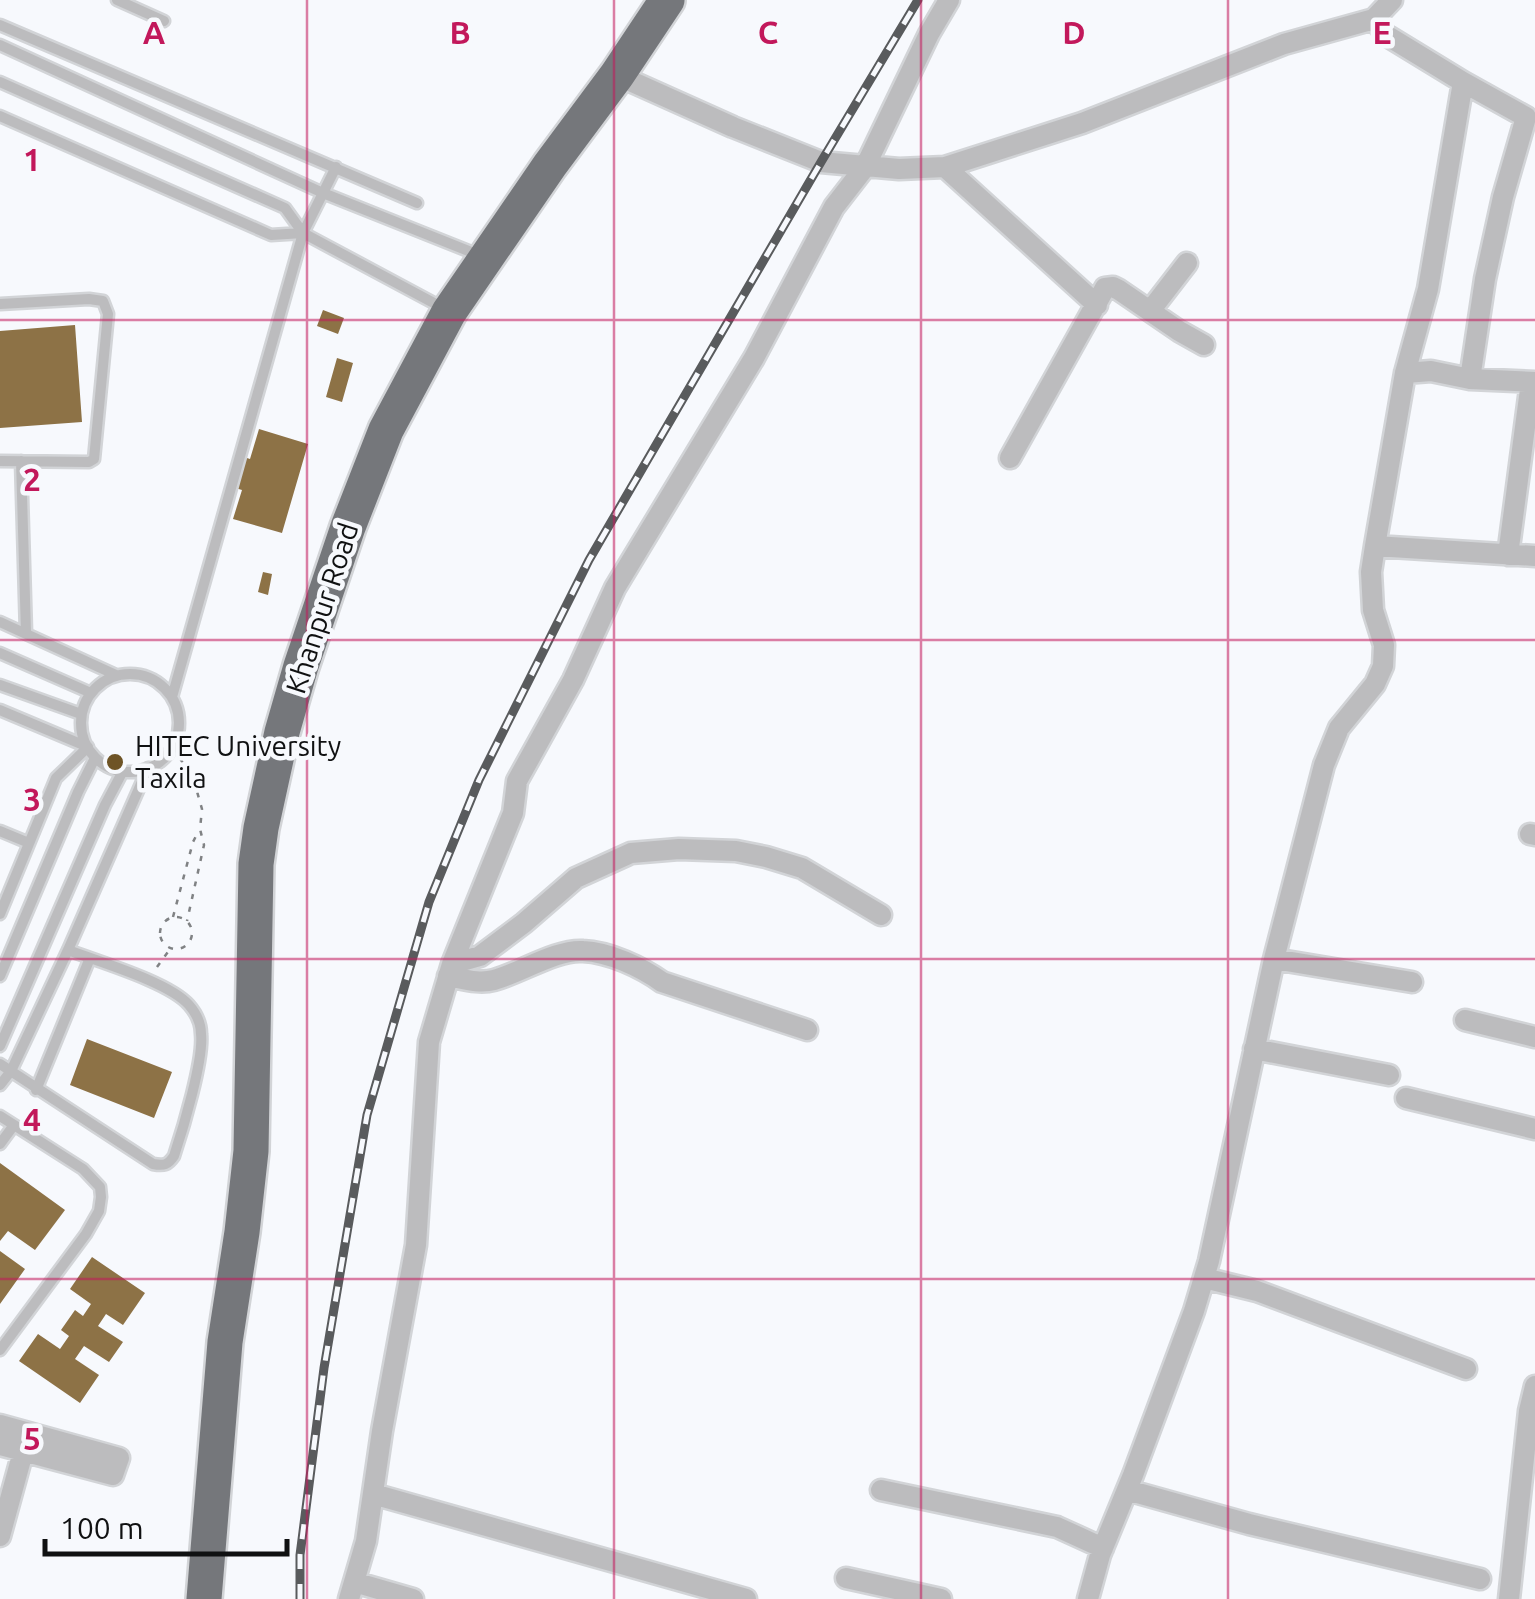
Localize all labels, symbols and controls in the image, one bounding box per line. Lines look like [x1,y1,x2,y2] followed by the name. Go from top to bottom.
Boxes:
[143,14,166,50] text: A
[449,14,471,50] text: B
[758,14,778,50] text: C
[1062,14,1086,50] text: D
[1372,14,1392,50] text: E
[23,141,41,177] text: 1
[23,461,41,497] text: 2
[279,519,364,697] street label: Khanpur Road
[135,730,341,793] place label: HITEC University Taxila
[104,751,126,773] marker: HITEC University Taxila
[23,781,41,817] text: 3
[23,1101,41,1137] text: 4
[23,1420,41,1456] text: 5
[45,1494,288,1556] scale bar
[60,1511,144,1545] text: 100 m

